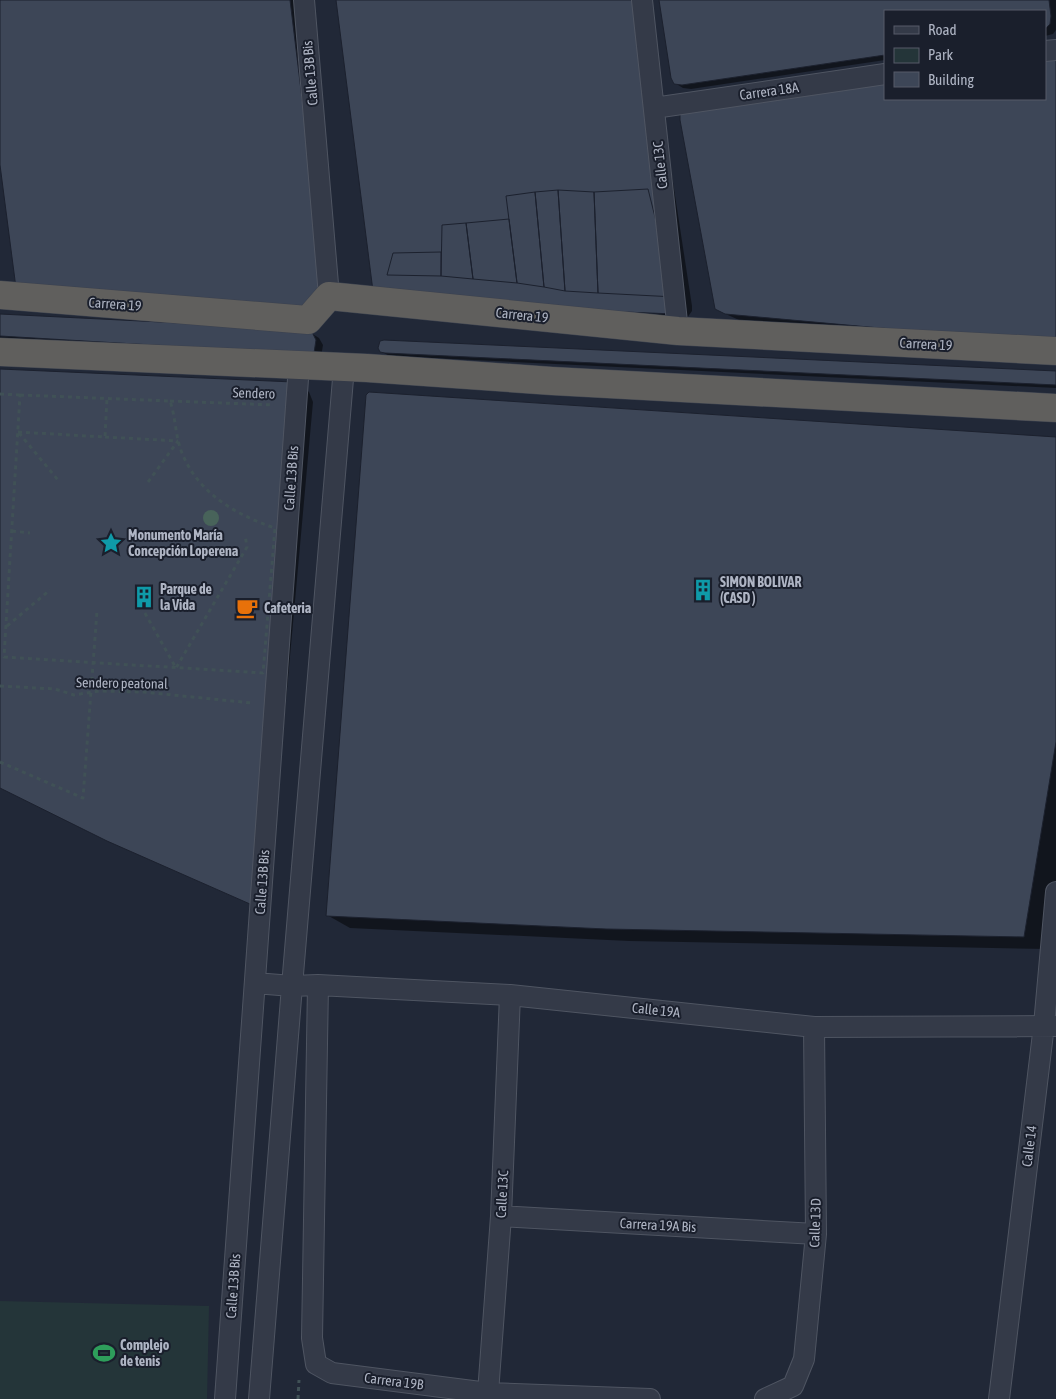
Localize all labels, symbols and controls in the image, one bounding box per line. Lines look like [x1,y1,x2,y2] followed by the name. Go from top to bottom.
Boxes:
[884,10,1046,100] legend
[928,21,957,38] text: Road
[299,40,321,106] street label: Calle 13B Bis
[928,46,953,63] text: Park
[928,71,974,88] text: Building
[738,79,800,103] street label: Carrera 18A
[649,140,670,190] street label: Calle 13C
[88,294,142,314] street label: Carrera 19
[495,304,549,326] street label: Carrera 19
[899,335,953,353] street label: Carrera 19
[232,384,276,402] street label: Sendero
[281,445,301,511] street label: Calle 13B Bis
[128,527,239,559] place label: Monumento María Concepción Loperena
[98,530,124,556] place icon: Monumento María Concepción Loperena
[720,574,801,606] place label: SIMON BOLIVAR (CASD )
[690,577,716,603] building icon: SIMON BOLIVAR (CASD )
[160,581,212,613] place label: Parque de la Vida
[131,584,157,610] building icon: Parque de la Vida
[234,595,260,621] cafe icon: Cafeteria
[264,600,312,616] place label: Cafeteria
[76,674,168,692] street label: Sendero peatonal
[252,849,272,915] street label: Calle 13B Bis
[631,1000,681,1020] street label: Calle 19A
[1019,1124,1040,1168] street label: Calle 14
[493,1169,511,1218] street label: Calle 13C
[806,1198,824,1248] street label: Calle 13D
[619,1215,697,1235] street label: Carrera 19A Bis
[223,1253,243,1319] street label: Calle 13B Bis
[120,1337,170,1369] place label: Complejo de tenis
[91,1340,117,1366] sports icon: Complejo de tenis
[363,1369,425,1393] street label: Carrera 19B

